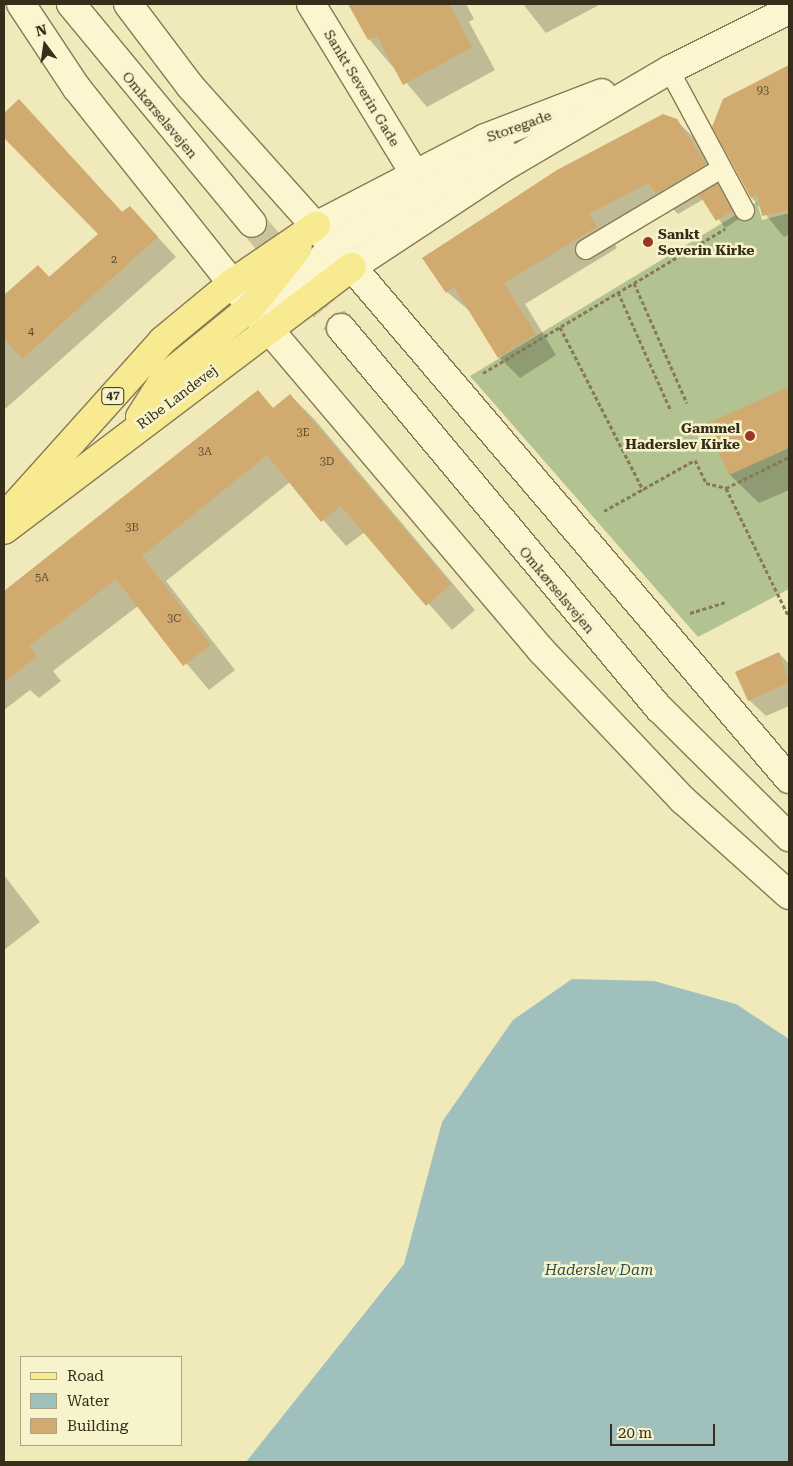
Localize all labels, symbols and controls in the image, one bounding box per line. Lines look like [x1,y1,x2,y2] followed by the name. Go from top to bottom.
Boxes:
[20,20,70,70] north arrow
[34,21,49,40] text: N
[321,27,403,149] street label: Sankt Severin Gade
[119,68,201,162] street label: Omkørselsvejen
[757,84,769,98] house number: 93
[484,107,554,145] street label: Storegade
[658,226,755,258] place label: Sankt Severin Kirke
[642,236,654,248] marker: Sankt Severin Kirke
[111,253,117,267] house number: 2
[28,325,34,339] house number: 4
[134,361,220,433] street label: Ribe Landevej
[100,386,126,406] road number: 47
[625,420,740,452] place label: Gammel Haderslev Kirke
[296,426,310,440] house number: 3E
[744,430,756,442] marker: Gammel Haderslev Kirke
[198,445,212,459] house number: 3A
[320,455,334,469] house number: 3D
[125,521,139,535] house number: 3B
[516,543,598,637] street label: Omkørselsvejen
[35,571,49,585] house number: 5A
[167,612,181,626] house number: 3C
[545,1262,653,1280] water label: Haderslev Dam
[20,1356,182,1446] legend
[67,1367,104,1385] text: Road
[67,1392,109,1410] text: Water
[613,1414,718,1446] scale bar
[67,1417,128,1435] text: Building
[618,1424,652,1442] text: 20 m

